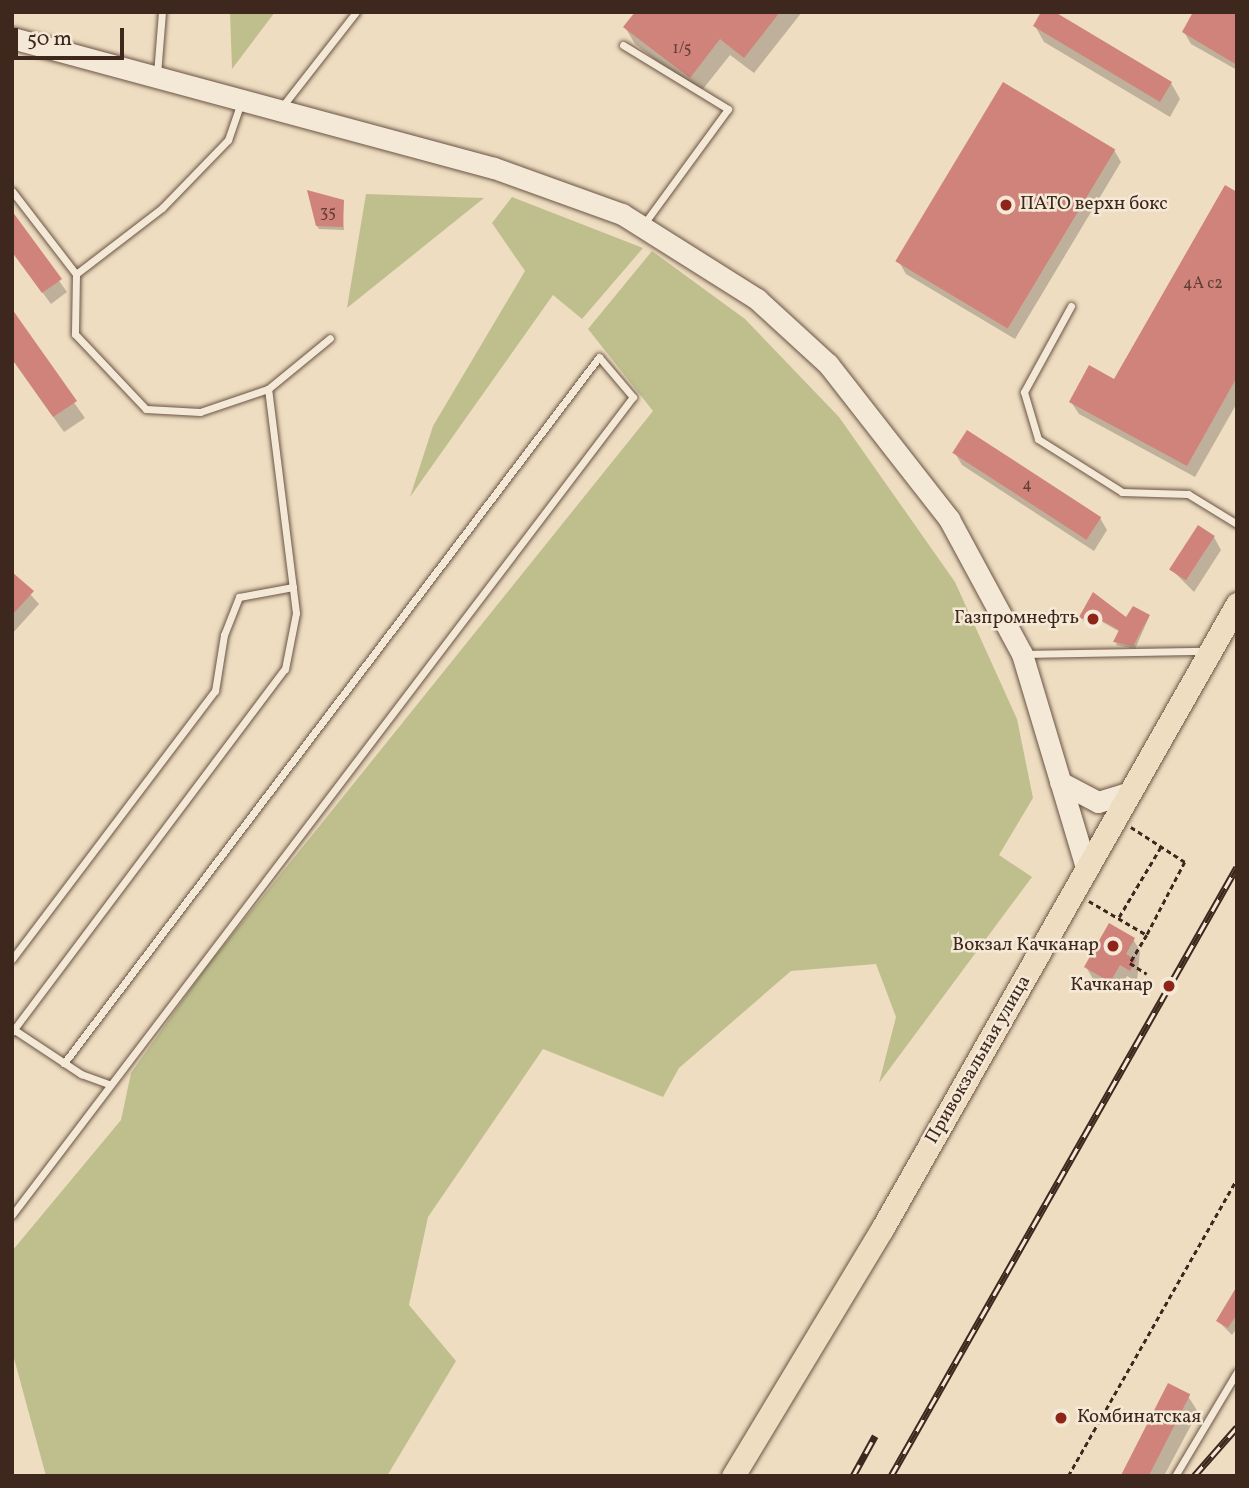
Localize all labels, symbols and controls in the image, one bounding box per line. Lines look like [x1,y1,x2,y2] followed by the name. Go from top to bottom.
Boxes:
[18,14,128,58] scale bar
[27,25,72,54] text: 50 m
[673,39,691,59] house number: 1/5
[1020,194,1168,216] place label: ПАТО верхн бокс
[998,197,1014,213] marker: ПАТО верхн бокс
[320,203,336,223] house number: 35
[1183,274,1223,294] house number: 4А с2
[1022,475,1032,495] house number: 4
[954,608,1079,630] place label: Газпромнефть
[1085,611,1101,627] marker: Газпромнефть
[952,935,1099,957] place label: Вокзал Качканар
[1105,938,1121,954] marker: Вокзал Качканар
[921,971,1037,1149] street label: Привокзальная улица
[1070,975,1153,997] place label: Качканар
[1159,976,1179,996] marker: Качканар
[1077,1407,1201,1429] place label: Комбинатская
[1051,1408,1071,1428] marker: Комбинатская

